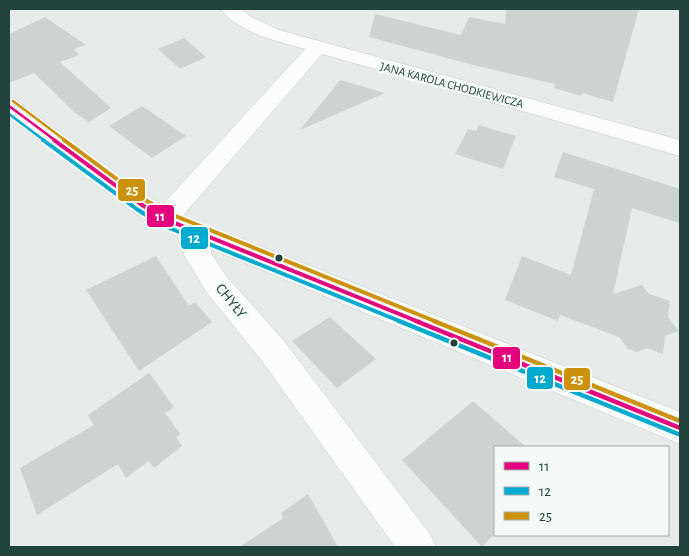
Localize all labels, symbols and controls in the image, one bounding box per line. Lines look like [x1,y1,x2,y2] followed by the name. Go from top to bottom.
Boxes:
[379,60,525,110] street label: JANA KAROLA CHODKIEWICZA
[117,178,146,202] line badge: 25
[126,184,138,198] text: 25
[146,204,175,228] line badge: 11
[155,210,165,224] text: 11
[180,226,209,250] line badge: 12
[188,232,200,246] text: 12
[274,253,284,263] unlabelled marker
[213,281,249,321] street label: CHYŁY
[449,338,459,348] unlabelled marker
[492,346,521,370] line badge: 11
[502,351,512,365] text: 11
[526,366,554,390] line badge: 12
[563,367,591,391] line badge: 25
[534,372,546,386] text: 12
[571,373,583,387] text: 25
[494,446,669,536] legend
[539,459,549,474] text: 11
[539,484,551,499] text: 12
[539,509,552,524] text: 25

